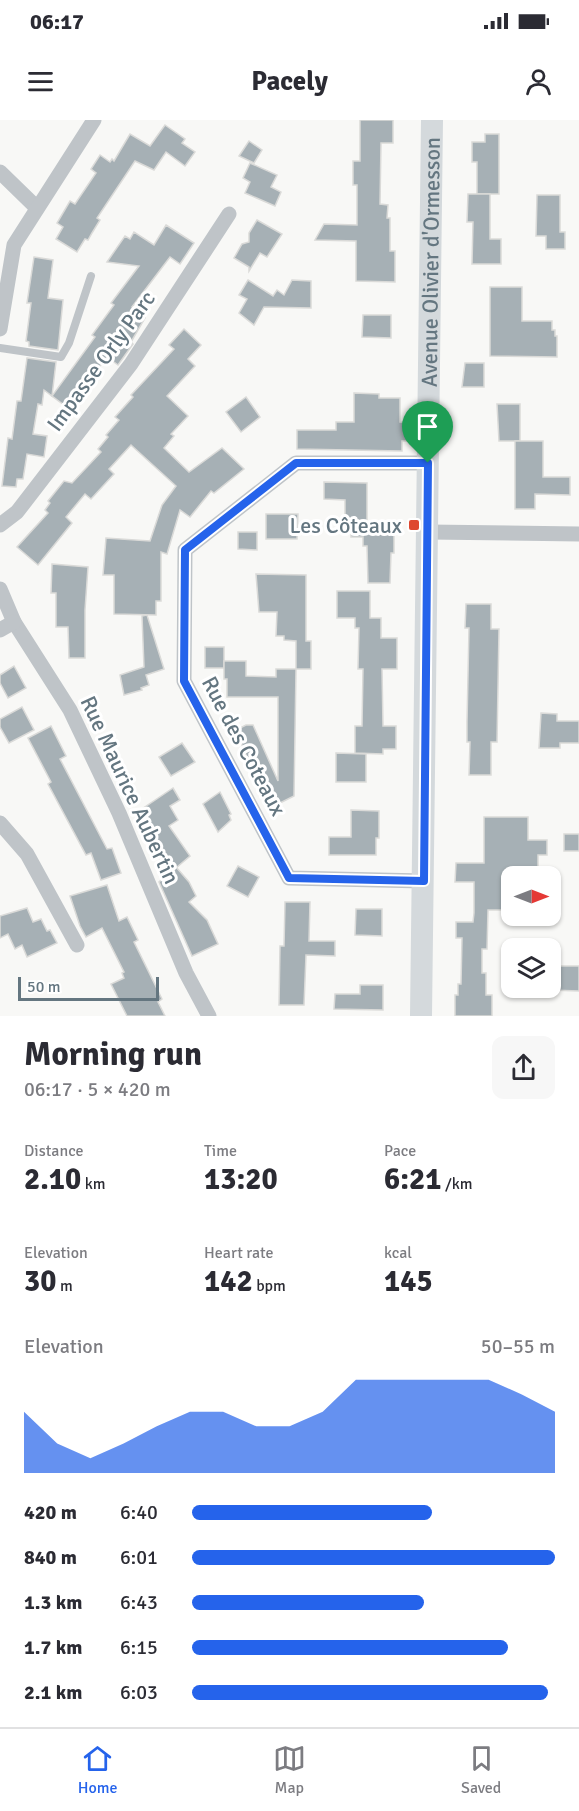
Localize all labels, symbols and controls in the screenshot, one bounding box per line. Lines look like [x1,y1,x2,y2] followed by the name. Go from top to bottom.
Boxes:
[30,8,84,35] text: 06:17
[24,65,57,98] icon: menu
[251,65,328,98] text: Pacely
[522,65,555,98] icon: person
[415,137,445,387] street label: Avenue Olivier d'Ormesson
[41,286,161,436] street label: Impasse Orly Parc
[402,401,453,463] pin
[411,410,444,443] icon: arrive
[289,512,402,539] place label: Les Côteaux
[407,518,421,532] marker: Les Côteaux
[196,672,292,820] street label: Rue des Coteaux
[75,692,185,888] street label: Rue Maurice Aubertin
[501,866,561,926] north arrow
[501,866,561,998] map controls
[501,938,561,998] button: layers
[18,974,159,1001] scale bar
[27,977,61,997] text: 50 m
[24,1034,202,1075] text: Morning run
[492,1036,555,1099] button: share
[24,1077,171,1102] text: 06:17 · 5 × 420 m
[24,1141,84,1161] text: Distance
[204,1141,237,1161] text: Time
[384,1141,416,1161] text: Pace
[24,1161,81,1198] text: 2.10
[204,1161,278,1198] text: 13:20
[384,1161,441,1198] text: 6:21
[81,1174,106,1194] text: km
[441,1174,473,1194] text: /km
[24,1243,88,1263] text: Elevation
[204,1243,273,1263] text: Heart rate
[384,1243,412,1263] text: kcal
[24,1263,56,1300] text: 30
[204,1263,253,1300] text: 142
[384,1263,433,1300] text: 145
[56,1276,73,1296] text: m
[253,1276,286,1296] text: bpm
[24,1334,104,1359] text: Elevation
[481,1334,555,1359] text: 50–55 m
[24,1500,77,1525] text: 420 m
[120,1500,158,1525] text: 6:40
[24,1545,77,1570] text: 840 m
[120,1545,158,1570] text: 6:01
[24,1590,82,1615] text: 1.3 km
[120,1590,158,1615] text: 6:43
[24,1635,82,1660] text: 1.7 km
[120,1635,158,1660] text: 6:15
[24,1680,82,1705] text: 2.1 km
[120,1680,158,1705] text: 6:03
[78,1742,118,1798] tab: Home
[273,1742,306,1798] tab: Map
[461,1742,501,1798] tab: Saved

